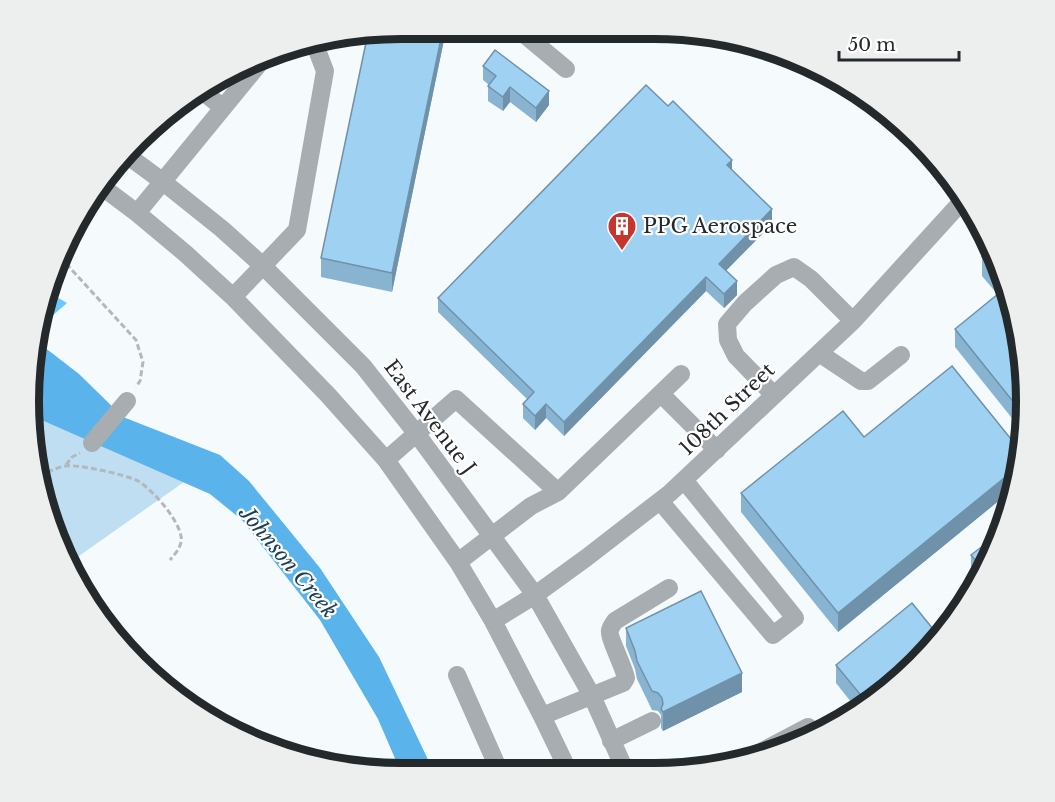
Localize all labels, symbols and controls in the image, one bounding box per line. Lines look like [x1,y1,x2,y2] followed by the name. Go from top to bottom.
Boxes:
[839,24,959,62] scale bar
[848,34,896,56] text: 50 m
[606,210,638,252] building icon: PPG Aerospace
[643,214,797,238] place label: PPG Aerospace
[379,355,481,479] street label: East Avenue J
[675,358,780,460] street label: 108th Street
[233,500,342,623] water label: Johnson Creek

